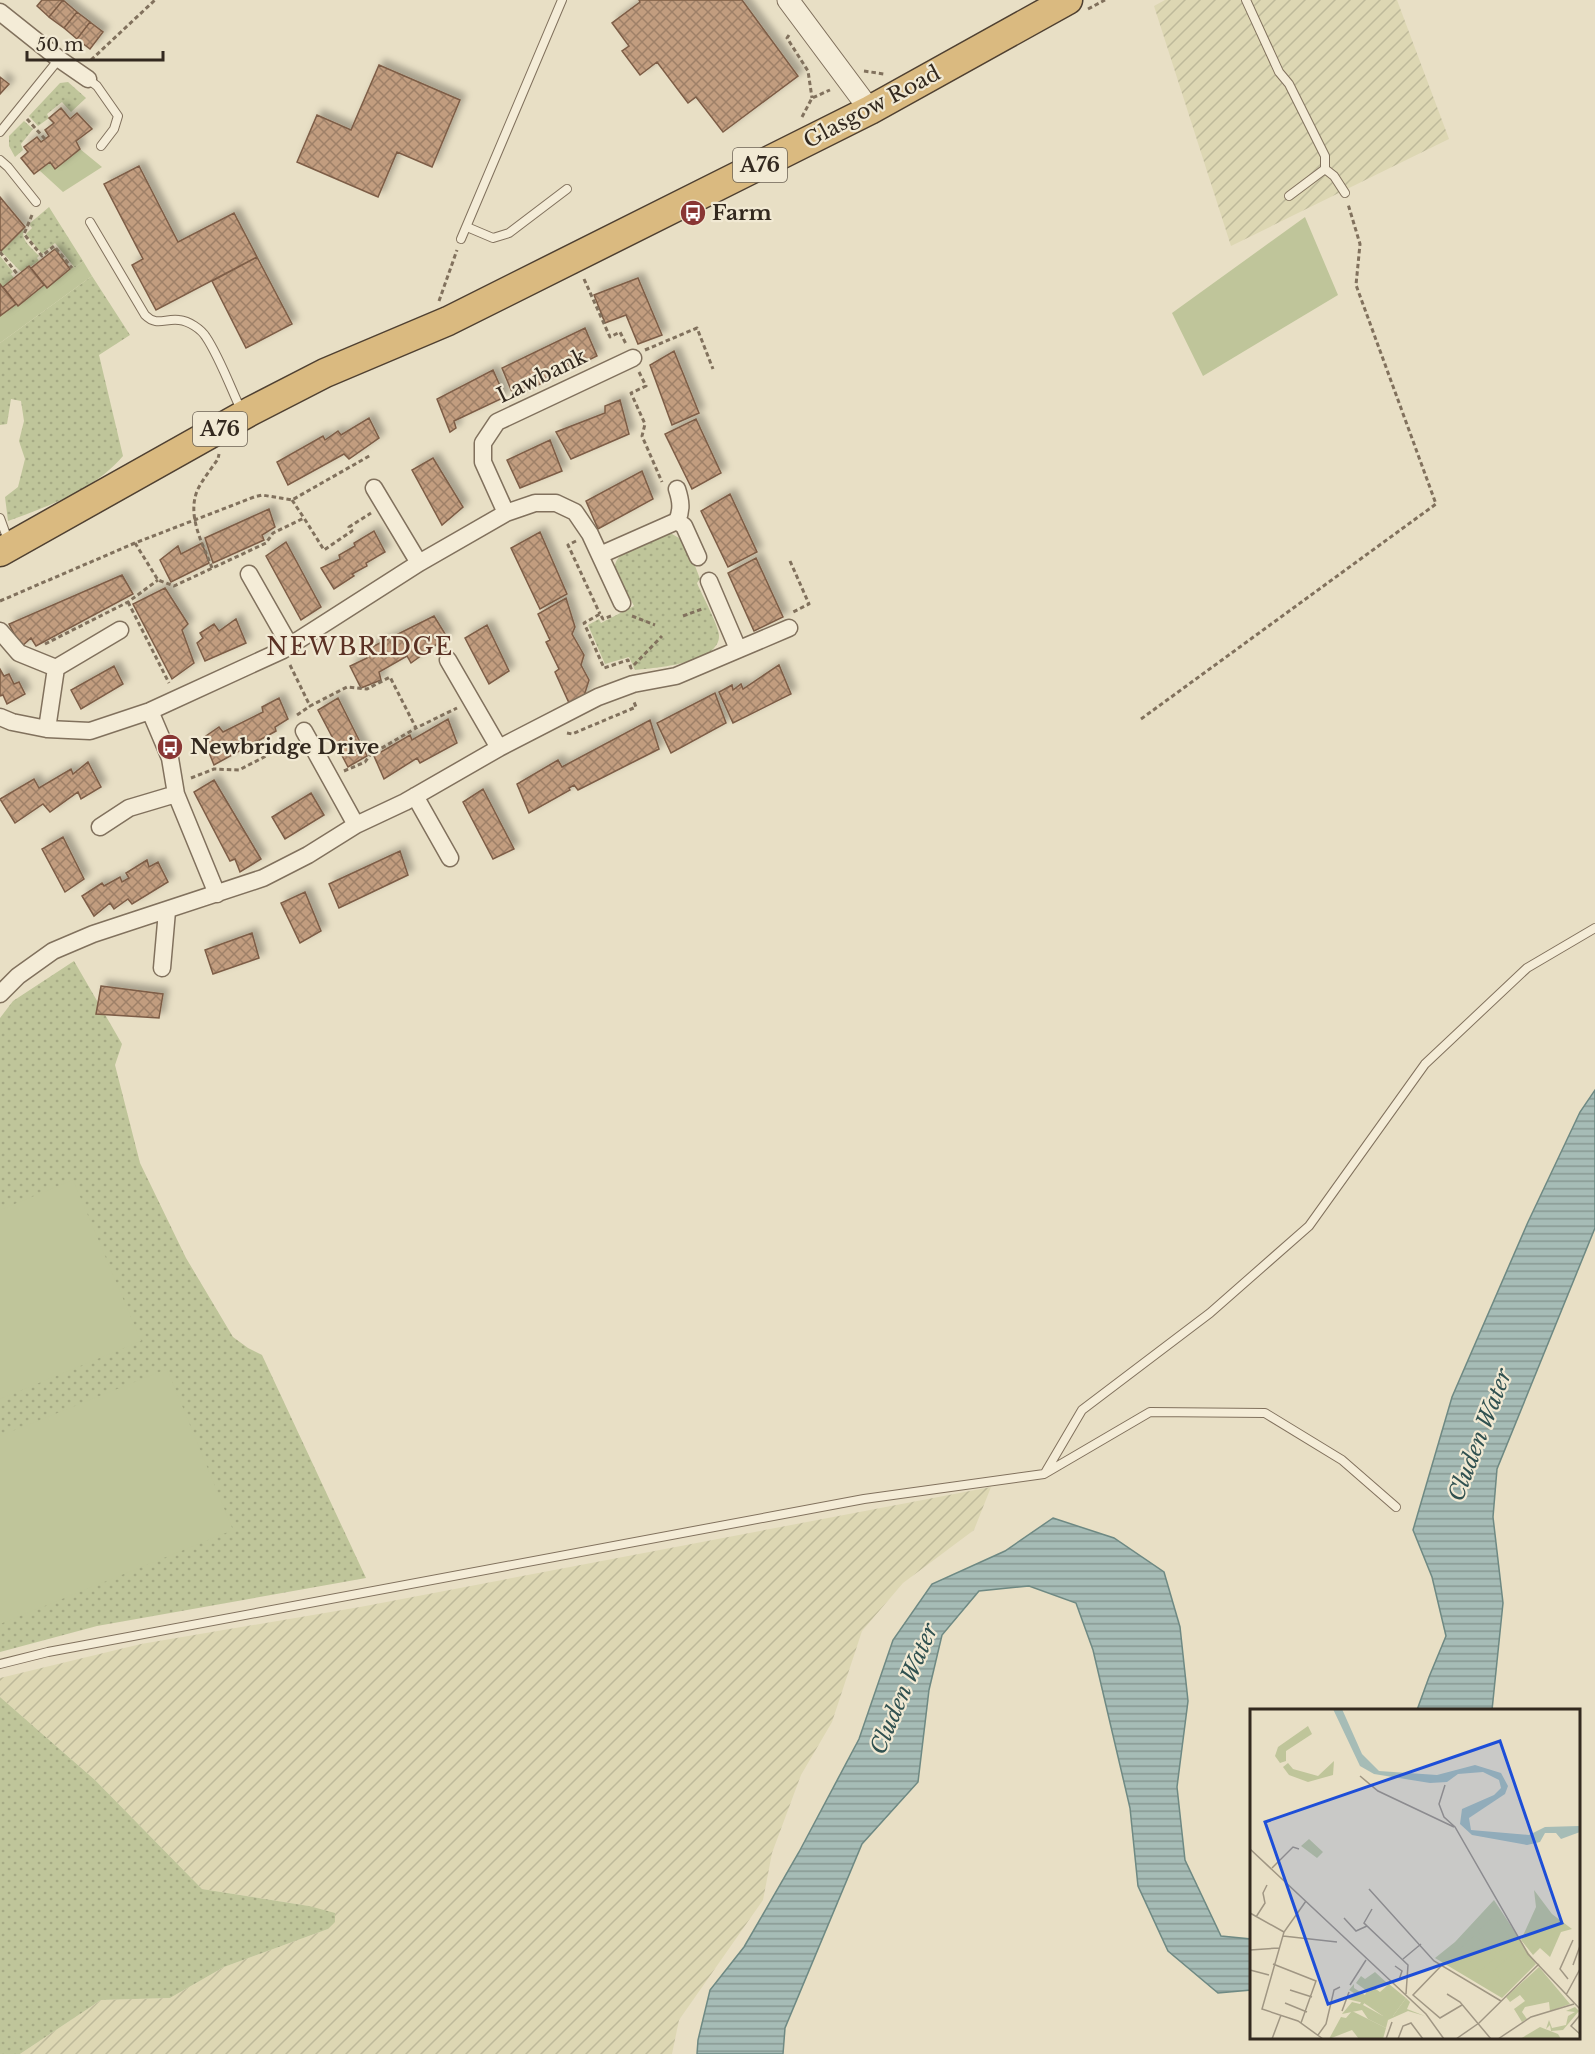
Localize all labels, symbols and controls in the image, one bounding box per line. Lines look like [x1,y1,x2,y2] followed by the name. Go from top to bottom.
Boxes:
[27,24,164,62] scale bar
[36,34,84,56] text: 50 m
[799,60,945,154] street label: Glasgow Road
[733,148,787,182] road number: A76
[678,198,708,228] bus stop icon: Farm
[712,200,772,226] place label: Farm
[493,343,591,409] street label: Lawbank
[193,412,247,446] road number: A76
[266,632,454,661] district label: NEWBRIDGE
[155,732,185,762] bus stop icon: Newbridge Drive
[190,734,379,760] place label: Newbridge Drive
[1442,1364,1518,1505] water label: Cluden Water
[864,1619,944,1758] water label: Cluden Water
[1250,1709,1580,2039] inset map

